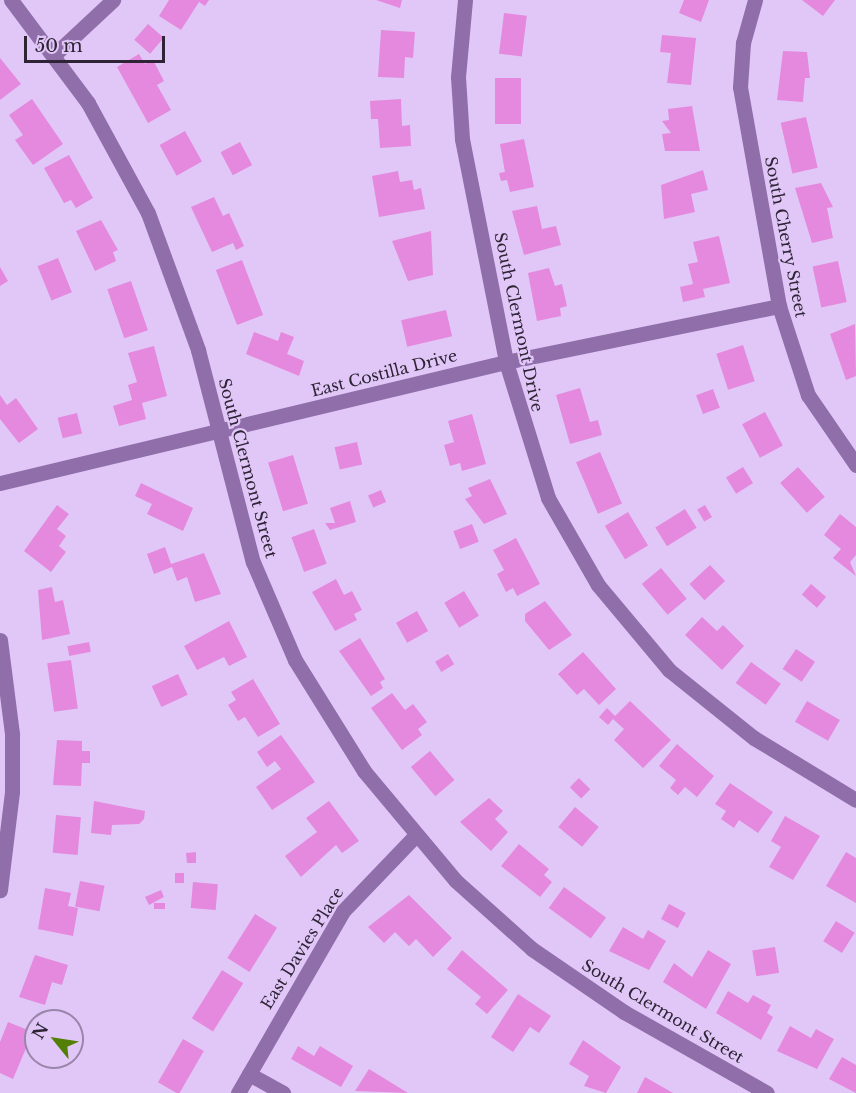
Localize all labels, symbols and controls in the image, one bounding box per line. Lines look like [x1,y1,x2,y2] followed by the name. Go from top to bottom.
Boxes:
[27,24,168,62] scale bar
[35,35,83,57] text: 50 m
[761,154,811,320] street label: South Cherry Street
[491,230,547,414] street label: South Clermont Drive
[309,346,459,400] street label: East Costilla Drive
[215,376,281,560] street label: South Clermont Street
[257,884,347,1012] street label: East Davies Place
[579,955,747,1067] street label: South Clermont Street
[24,1009,84,1069] north arrow
[28,1019,53,1043] text: N

